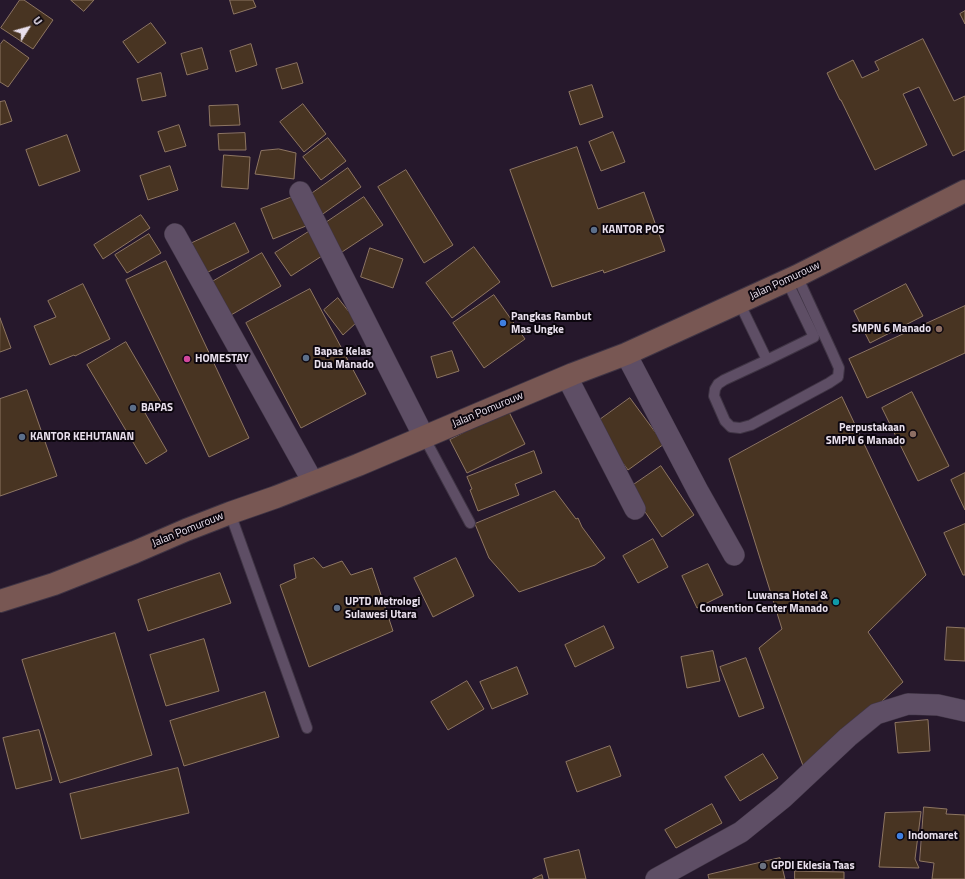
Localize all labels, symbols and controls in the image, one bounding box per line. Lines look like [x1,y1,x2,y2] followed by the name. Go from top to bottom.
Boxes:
[8,8,48,48] north arrow
[29,13,46,28] text: U
[602,223,665,237] place label: KANTOR POS
[589,225,599,235] marker: KANTOR POS
[748,259,822,303] street label: Jalan Pomurouw
[511,310,592,336] place label: Pangkas Rambut Mas Ungke
[498,318,508,328] marker: Pangkas Rambut Mas Ungke
[852,322,931,336] place label: SMPN 6 Manado
[934,324,944,334] marker: SMPN 6 Manado
[314,345,374,371] place label: Bapas Kelas Dua Manado
[195,352,249,366] place label: HOMESTAY
[301,353,311,363] marker: Bapas Kelas Dua Manado
[182,354,192,364] marker: HOMESTAY
[450,389,526,431] street label: Jalan Pomurouw
[141,401,173,415] place label: BAPAS
[128,403,138,413] marker: BAPAS
[826,421,905,447] place label: Perpustakaan SMPN 6 Manado
[908,429,918,439] marker: Perpustakaan SMPN 6 Manado
[30,430,134,444] place label: KANTOR KEHUTANAN
[17,432,27,442] marker: KANTOR KEHUTANAN
[150,510,226,550] street label: Jalan Pomurouw
[700,589,828,615] place label: Luwansa Hotel & Convention Center Manado
[345,595,420,621] place label: UPTD Metrologi Sulawesi Utara
[831,597,841,607] marker: Luwansa Hotel & Convention Center Manado
[332,603,342,613] marker: UPTD Metrologi Sulawesi Utara
[908,829,958,843] place label: Indomaret
[895,831,905,841] marker: Indomaret
[771,859,855,873] place label: GPDI Eklesia Taas
[758,861,768,871] marker: GPDI Eklesia Taas

